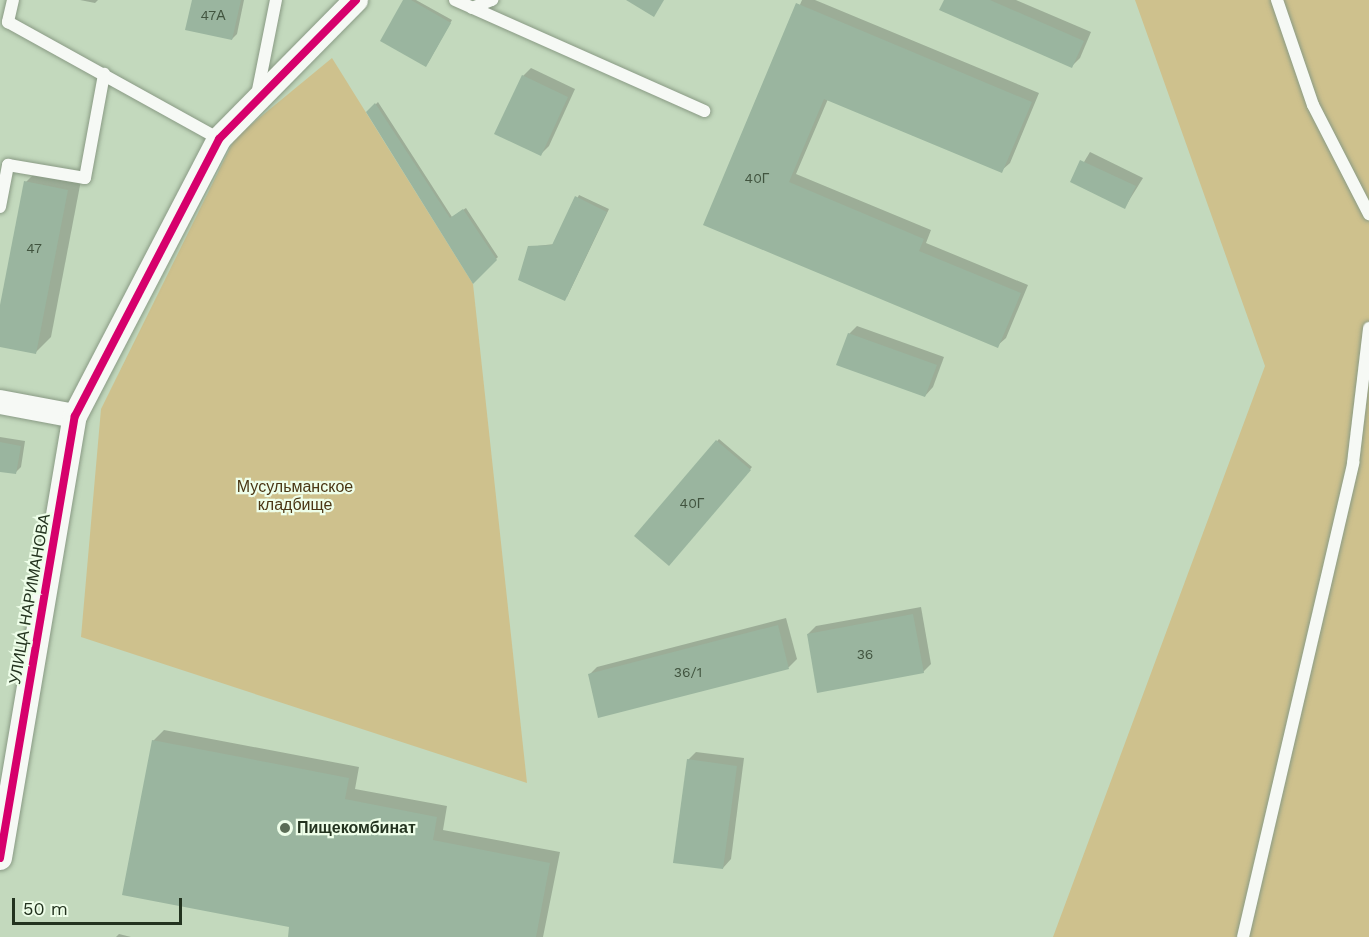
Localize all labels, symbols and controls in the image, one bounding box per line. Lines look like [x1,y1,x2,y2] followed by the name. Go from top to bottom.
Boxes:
[200,7,226,23] house number: 47А
[745,170,769,186] house number: 40Г
[26,240,42,256] house number: 47
[237,477,353,515] park label: Мусульманское кладбище
[680,495,704,511] house number: 40Г
[6,512,54,686] street label: УЛИЦА НАРИМАНОВА
[857,646,873,662] house number: 36
[674,664,702,680] house number: 36/1
[297,818,416,838] place label: Пищекомбинат
[278,821,292,835] marker: Пищекомбинат
[15,886,184,924] scale bar
[23,898,68,919] text: 50 m

